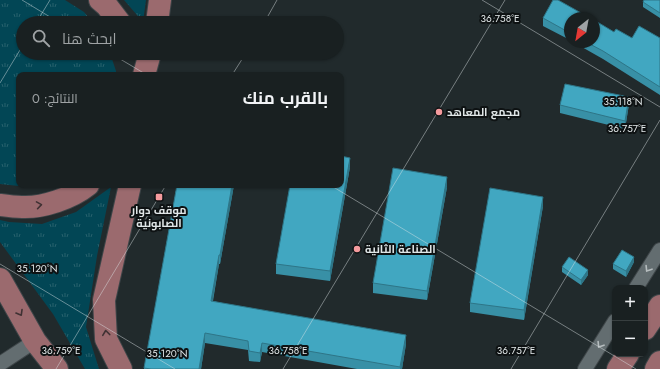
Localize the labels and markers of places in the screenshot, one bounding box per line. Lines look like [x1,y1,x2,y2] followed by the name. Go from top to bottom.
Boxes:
[447,104,520,120] place label: مجمع المعاهد
[434,107,444,117] marker: مجمع المعاهد
[154,192,164,202] marker: موقف دوار الصابونية
[130,202,187,231] place label: موقف دوار الصابونية
[365,241,436,257] place label: الصناعة الثانية
[352,244,362,254] marker: الصناعة الثانية

